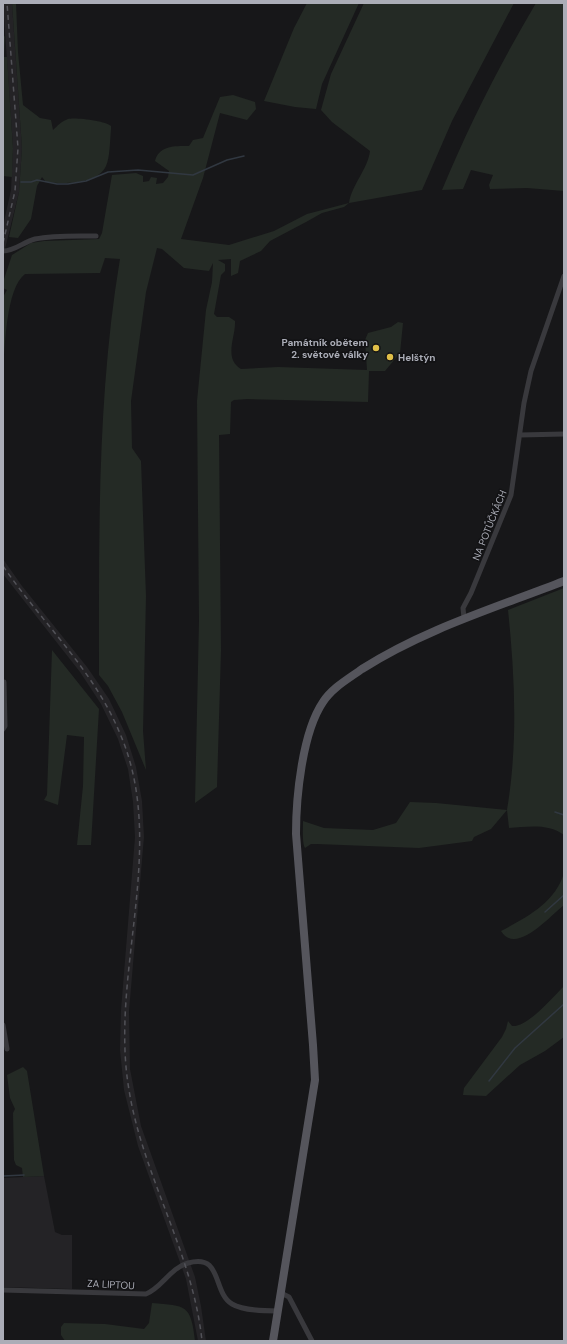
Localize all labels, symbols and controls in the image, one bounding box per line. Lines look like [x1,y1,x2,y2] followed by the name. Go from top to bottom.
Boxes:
[282,336,368,361] place label: Památník obětem 2. světové války
[371,343,381,353] marker: Památník obětem 2. světové války
[398,351,436,364] place label: Helštýn
[385,352,395,362] marker: Helštýn
[469,488,510,562] street label: NA POTŮČKÁCH
[87,1277,135,1292] street label: ZA LIPTOU

